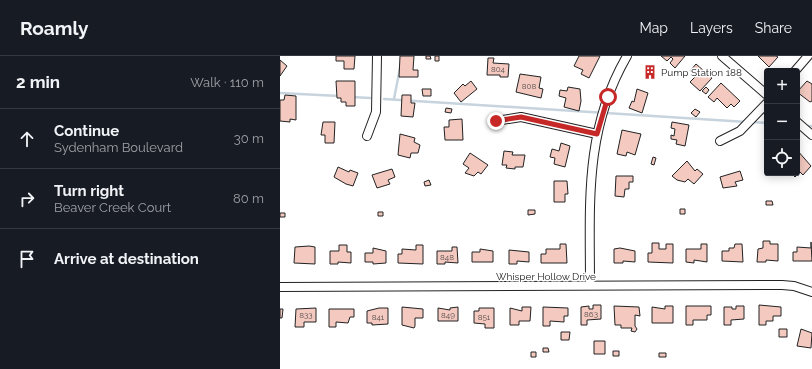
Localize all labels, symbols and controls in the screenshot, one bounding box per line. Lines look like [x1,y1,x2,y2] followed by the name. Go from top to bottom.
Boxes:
[20,17,88,39] text: Roamly
[640,20,668,36] text: Map
[690,20,733,36] text: Layers
[755,20,792,36] text: Share
[491,64,506,74] house number: 804
[642,64,658,80] building icon: Pump Station 188
[661,67,742,78] place label: Pump Station 188
[764,68,800,176] map controls
[764,68,800,104] button: +
[16,72,60,92] text: 2 min
[190,75,264,90] text: Walk · 110 m
[522,81,536,91] house number: 808
[599,88,617,106] route start
[764,104,800,140] button: −
[487,112,505,130] route end
[54,122,119,140] text: Continue
[16,128,38,150] icon: ahead
[234,131,264,146] text: 30 m
[54,140,183,155] text: Sydenham Boulevard
[764,140,800,176] button: locate
[54,182,124,200] text: Turn right
[16,188,38,210] icon: right
[233,191,264,206] text: 80 m
[54,200,171,215] text: Beaver Creek Court
[16,248,38,270] icon: arrive
[54,250,199,268] text: Arrive at destination
[440,252,454,262] house number: 848
[496,271,596,282] street label: Whisper Hollow Drive
[584,309,598,319] house number: 863
[299,310,313,320] house number: 833
[441,310,455,320] house number: 849
[372,312,385,322] house number: 841
[478,312,491,322] house number: 851

